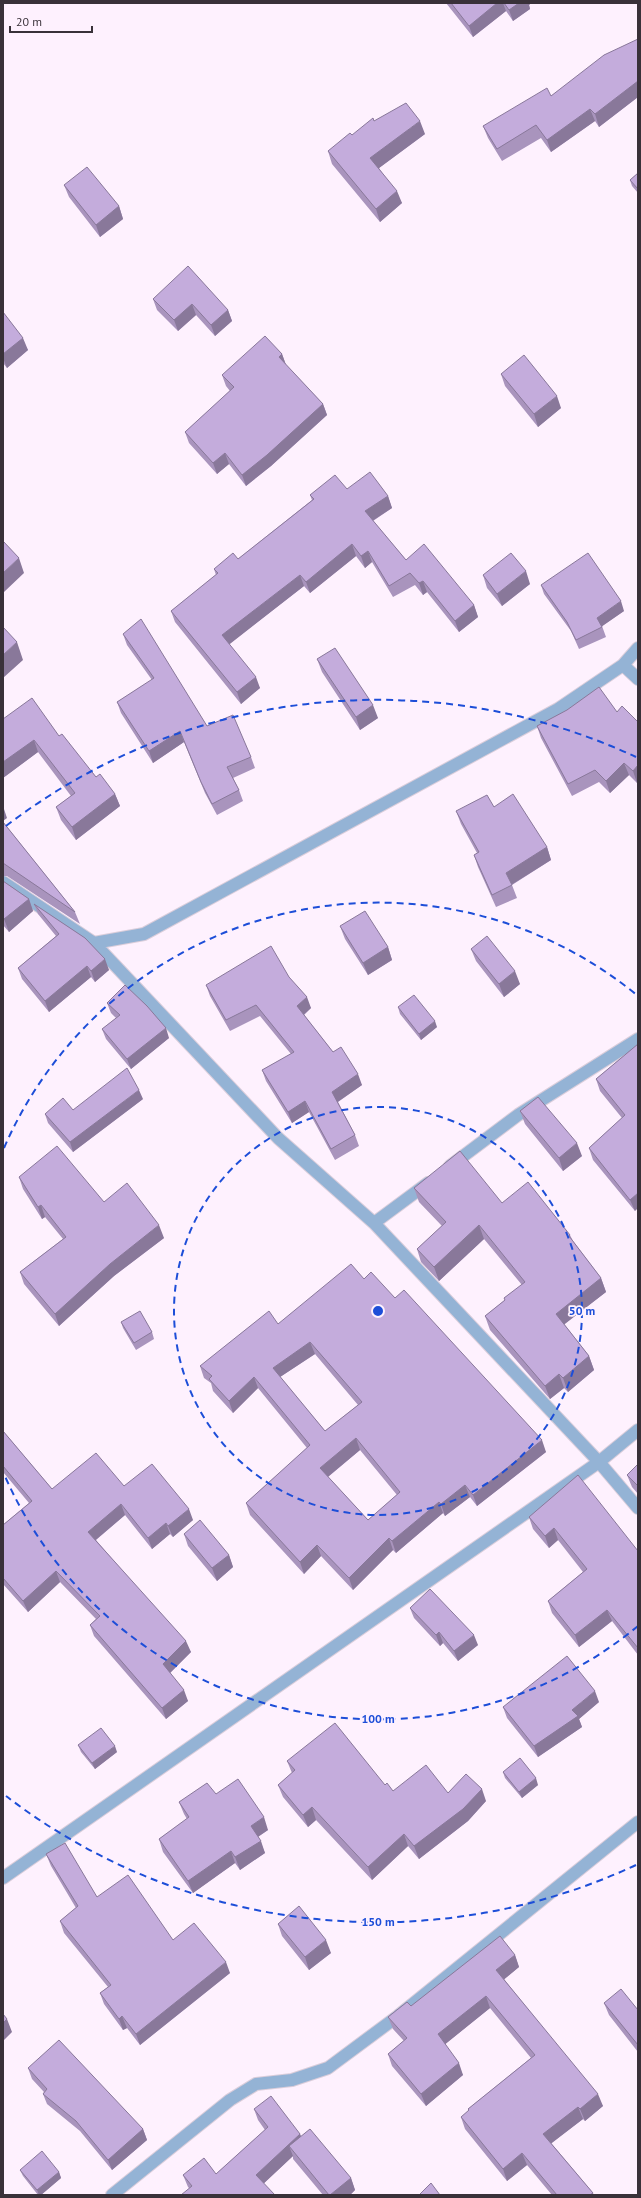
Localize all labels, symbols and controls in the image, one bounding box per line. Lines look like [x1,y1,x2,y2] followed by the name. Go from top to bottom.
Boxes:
[10,8,92,34] scale bar
[16,14,42,29] text: 20 m
[569,1303,595,1318] text: 50 m
[371,1304,385,1318] centre of rings
[361,1711,395,1726] text: 100 m
[361,1914,395,1929] text: 150 m

